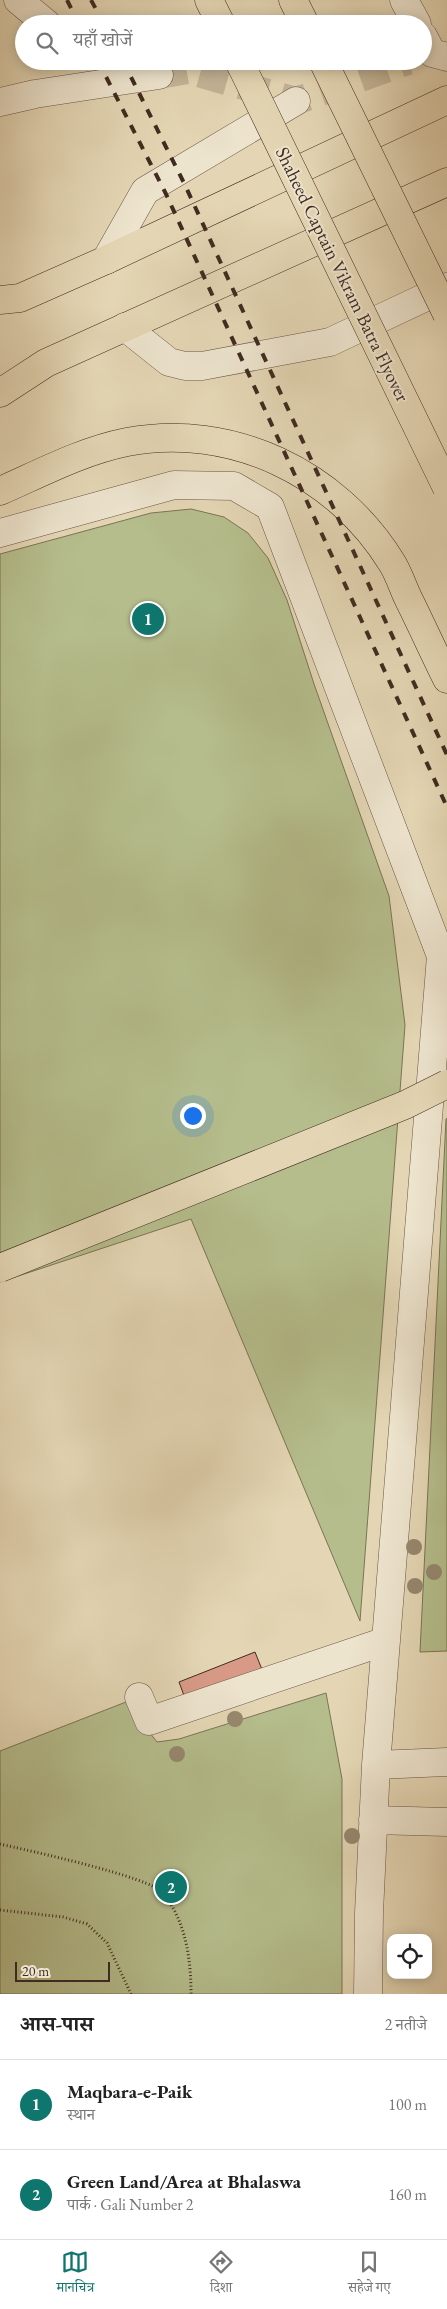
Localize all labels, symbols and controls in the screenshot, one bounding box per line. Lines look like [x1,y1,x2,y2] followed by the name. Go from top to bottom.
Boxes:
[15,15,432,70] search box
[73,27,132,52] text: यहाँ खोजें
[33,29,61,57] icon: search
[270,143,416,406] street label: Shaheed Captain Vikram Batra Flyover
[132,600,164,638] pin: 1
[180,1103,206,1129] your location
[155,1868,187,1906] pin: 2
[387,1934,432,1979] map controls
[387,1934,432,1979] button: locate
[15,1959,110,1982] scale bar
[22,1962,49,1980] text: 20 m
[20,2010,93,2037] text: आस-पास
[385,2014,427,2035] text: 2 नतीजे
[67,2079,192,2104] text: Maqbara-e-Paik
[32,2094,40,2115] text: 1
[388,2094,427,2115] text: 100 m
[67,2104,95,2125] text: स्थान
[67,2169,301,2194] text: Green Land/Area at Bhalaswa
[32,2184,40,2205] text: 2
[388,2184,427,2205] text: 160 m
[67,2194,193,2215] text: पार्क · Gali Number 2
[56,2248,94,2301] tab: मानचित्र
[207,2248,235,2301] tab: दिशा
[348,2248,391,2301] tab: सहेजे गए

